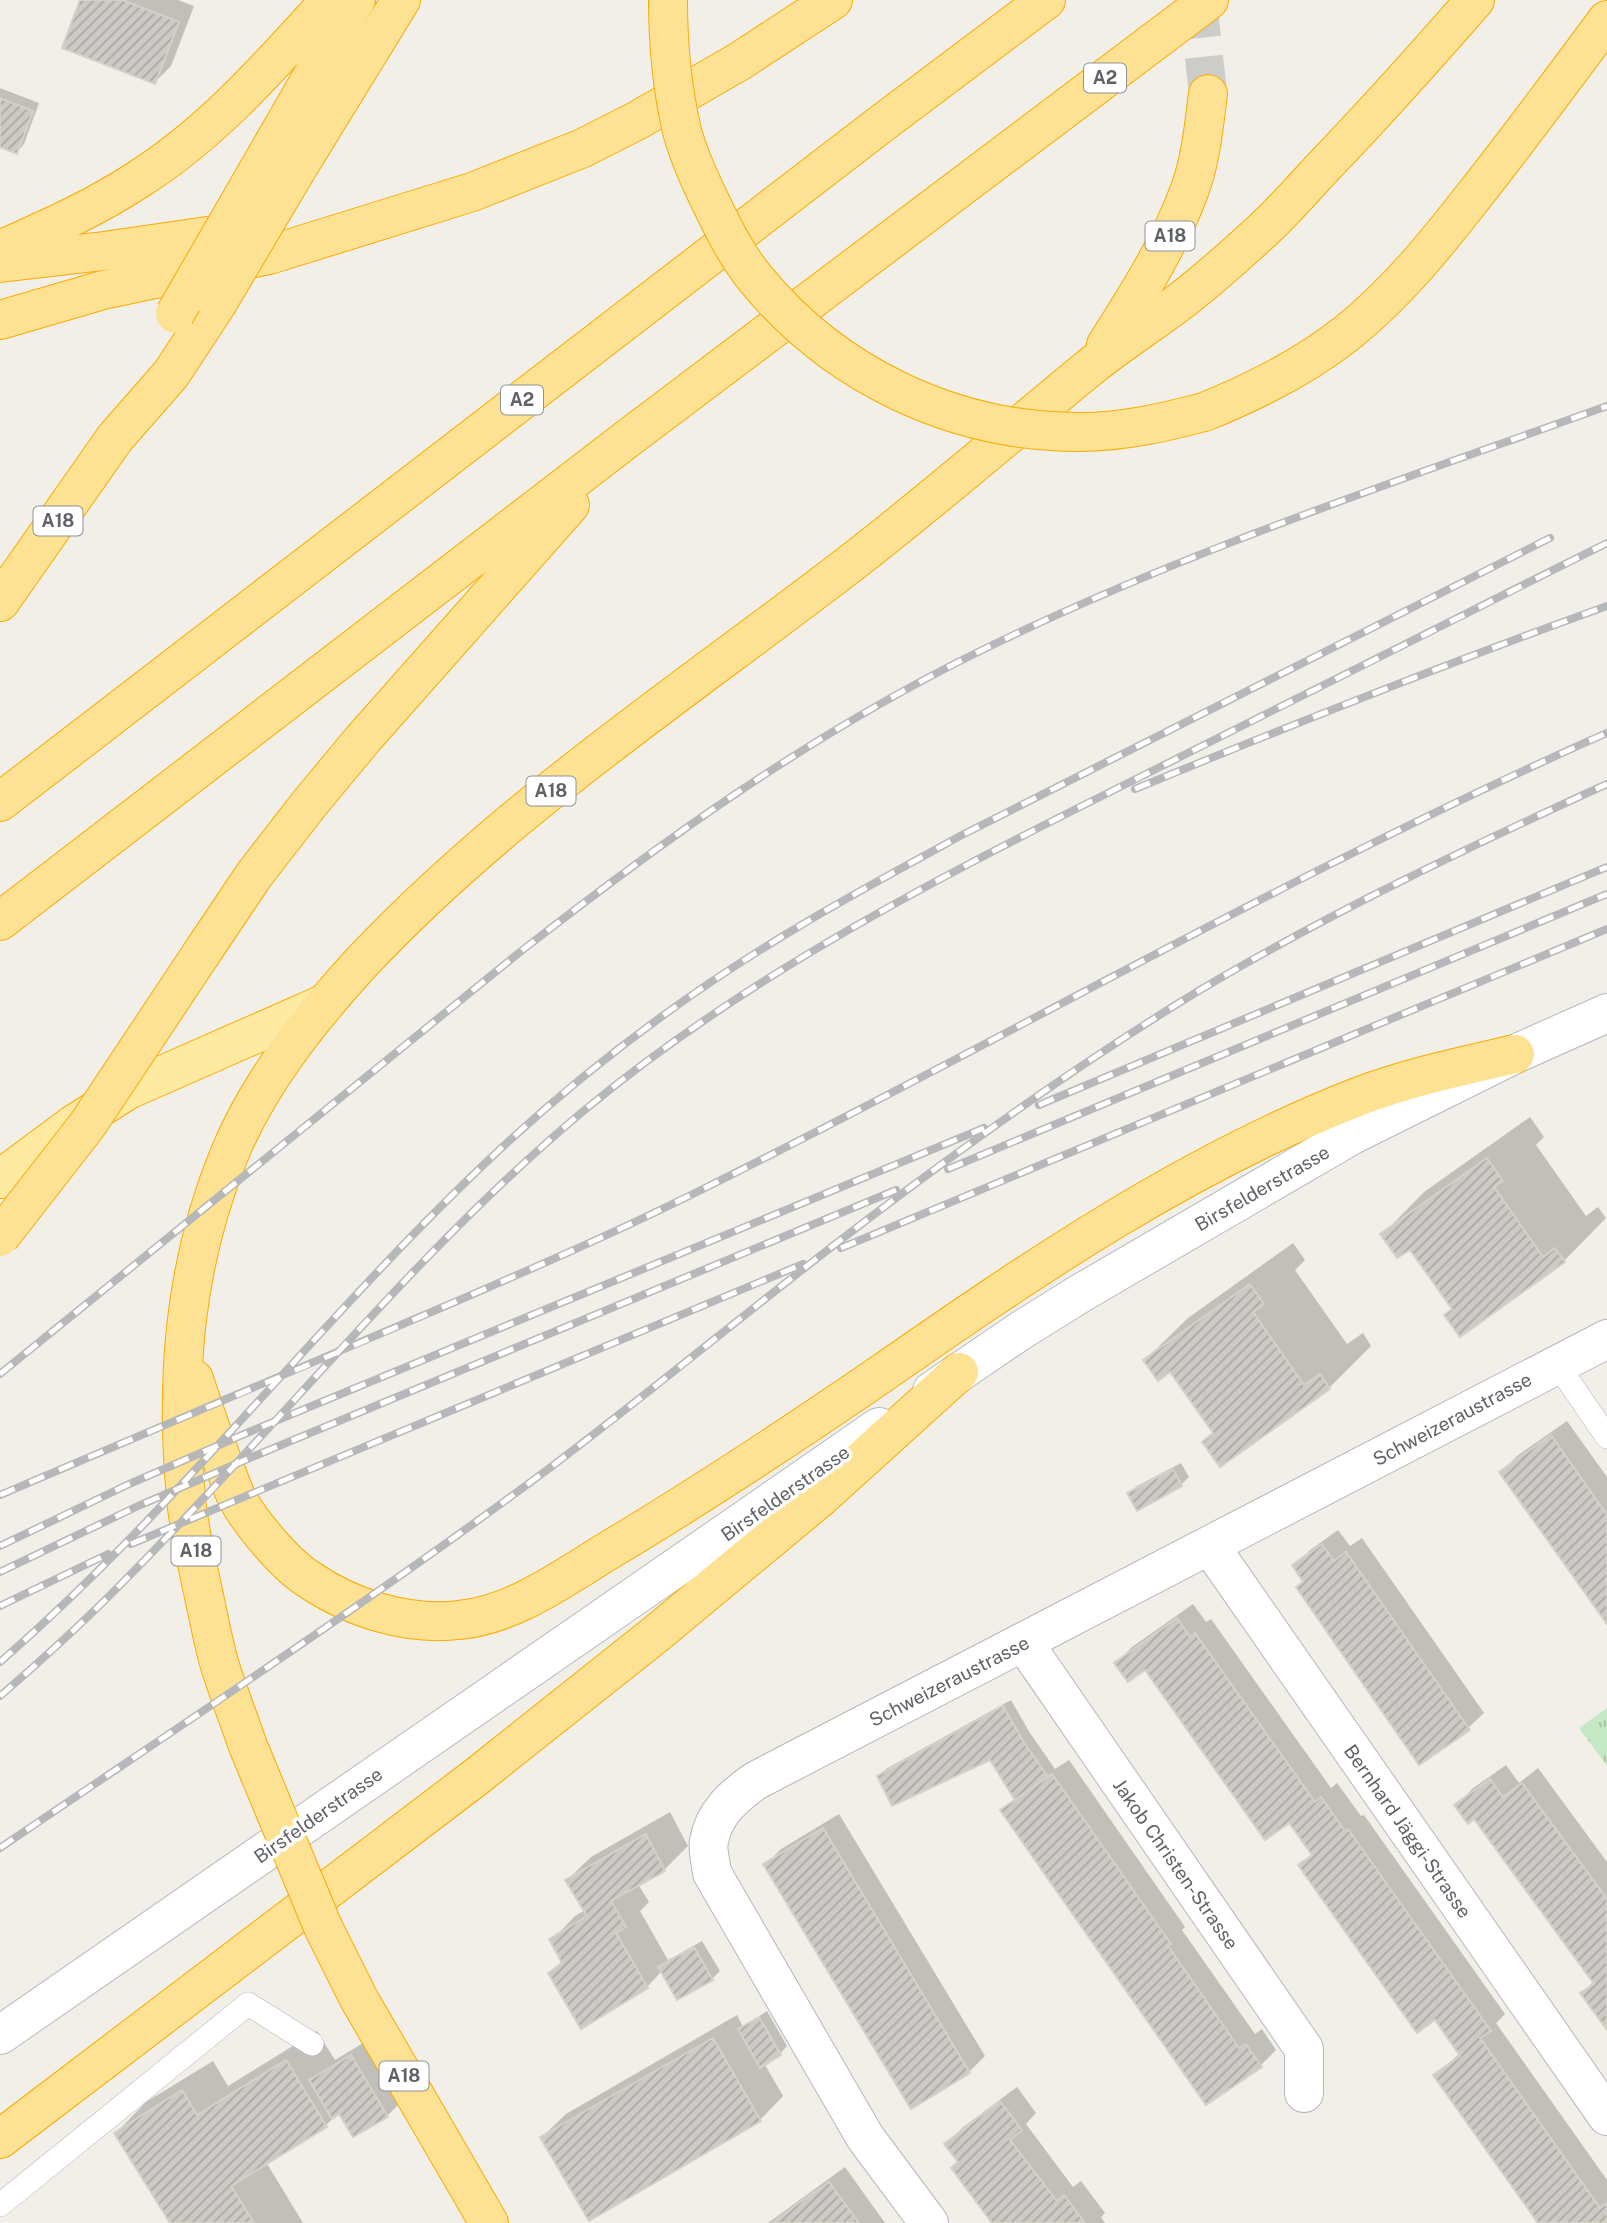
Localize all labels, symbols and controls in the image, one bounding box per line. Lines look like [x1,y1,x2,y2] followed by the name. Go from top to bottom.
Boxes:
[1084,64,1126,92] road number: A2
[1146,222,1194,250] road number: A18
[501,386,543,414] road number: A2
[34,506,82,536] road number: A18
[526,776,576,806] road number: A18
[1191,1141,1333,1235] street label: Birsfelderstrasse
[1369,1368,1535,1470] street label: Schweizeraustrasse
[717,1440,853,1546] street label: Birsfelderstrasse
[172,1536,220,1566] road number: A18
[865,1631,1033,1731] street label: Schweizeraustrasse
[1340,1740,1476,1922] street label: Bernhard Jäggi-Strasse
[250,1762,386,1868] street label: Birsfelderstrasse
[1109,1775,1243,1953] street label: Jakob Christen-Strasse
[380,2062,428,2090] road number: A18

